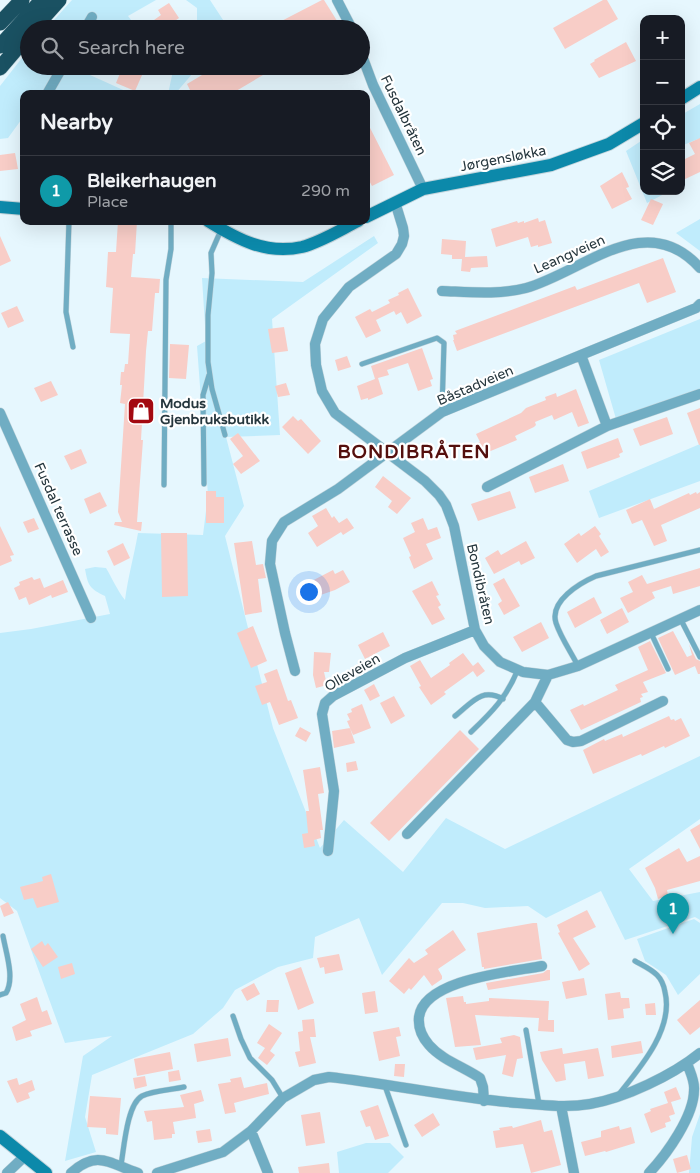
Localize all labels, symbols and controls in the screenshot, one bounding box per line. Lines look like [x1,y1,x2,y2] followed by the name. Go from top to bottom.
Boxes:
[640,15,685,195] map controls
[640,15,685,60] button: +
[20,20,370,75] search box
[38,34,66,62] icon: search
[78,37,185,59] text: Search here
[640,60,685,105] button: −
[377,72,430,158] street label: Fusdalbråten
[640,105,685,150] button: locate
[40,110,113,135] text: Nearby
[459,142,548,175] street label: Jørgensløkka
[640,150,685,195] button: layers
[87,170,217,192] text: Bleikerhaugen
[51,181,61,201] text: 1
[301,181,350,201] text: 290 m
[87,192,128,212] text: Place
[531,231,608,278] street label: Leangveien
[434,362,516,409] street label: Båstadveien
[160,395,269,428] place label: Modus Gjenbruksbutikk
[126,396,156,426] shop icon: Modus Gjenbruksbutikk
[337,439,491,463] district label: BONDIBRÅTEN
[30,460,87,559] street label: Fusdal terrasse
[463,542,498,626] street label: Bondibråten
[296,579,322,605] your location
[321,650,383,695] street label: Olleveien
[657,893,689,934] pin: 1

